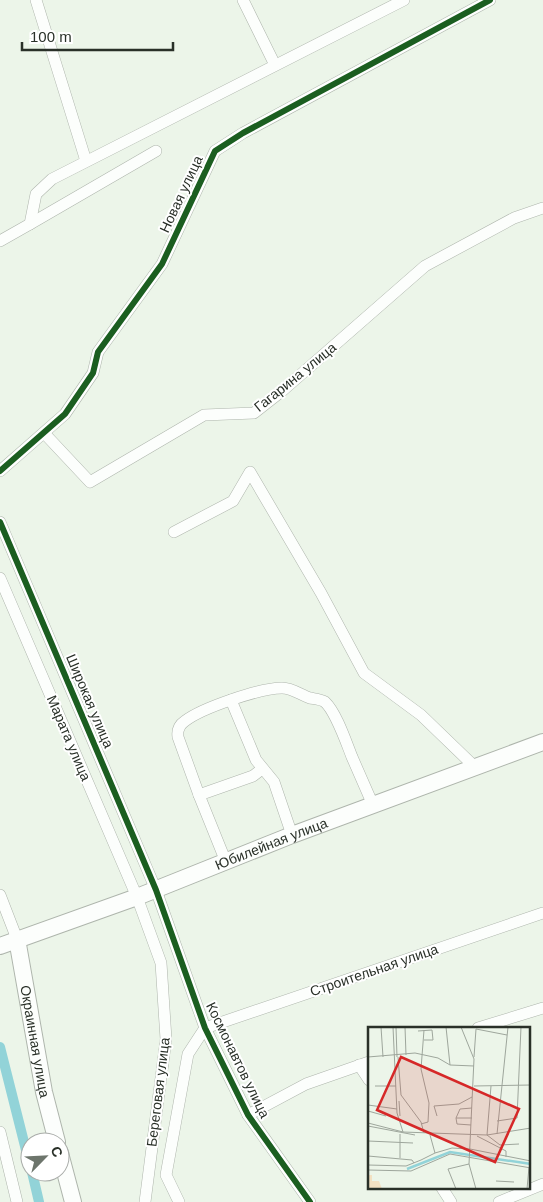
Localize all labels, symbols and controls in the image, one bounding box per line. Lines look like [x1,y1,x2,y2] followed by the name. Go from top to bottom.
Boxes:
[22,20,174,52] scale bar
[30,28,72,45] text: 100 m
[156,153,206,235] street label: Новая улица
[251,339,339,415] street label: Гагарина улица
[63,652,117,751] street label: Широкая улица
[44,693,94,783] street label: Марата улица
[213,814,330,873] street label: Юбилейная улица
[308,940,440,999] street label: Строительная улица
[17,984,53,1100] street label: Окраинная улица
[203,999,273,1121] street label: Космонавтов улица
[368,1027,530,1190] inset map
[143,1036,173,1148] street label: Береговая улица
[20,1132,70,1182] north arrow
[48,1144,66,1160] text: С

